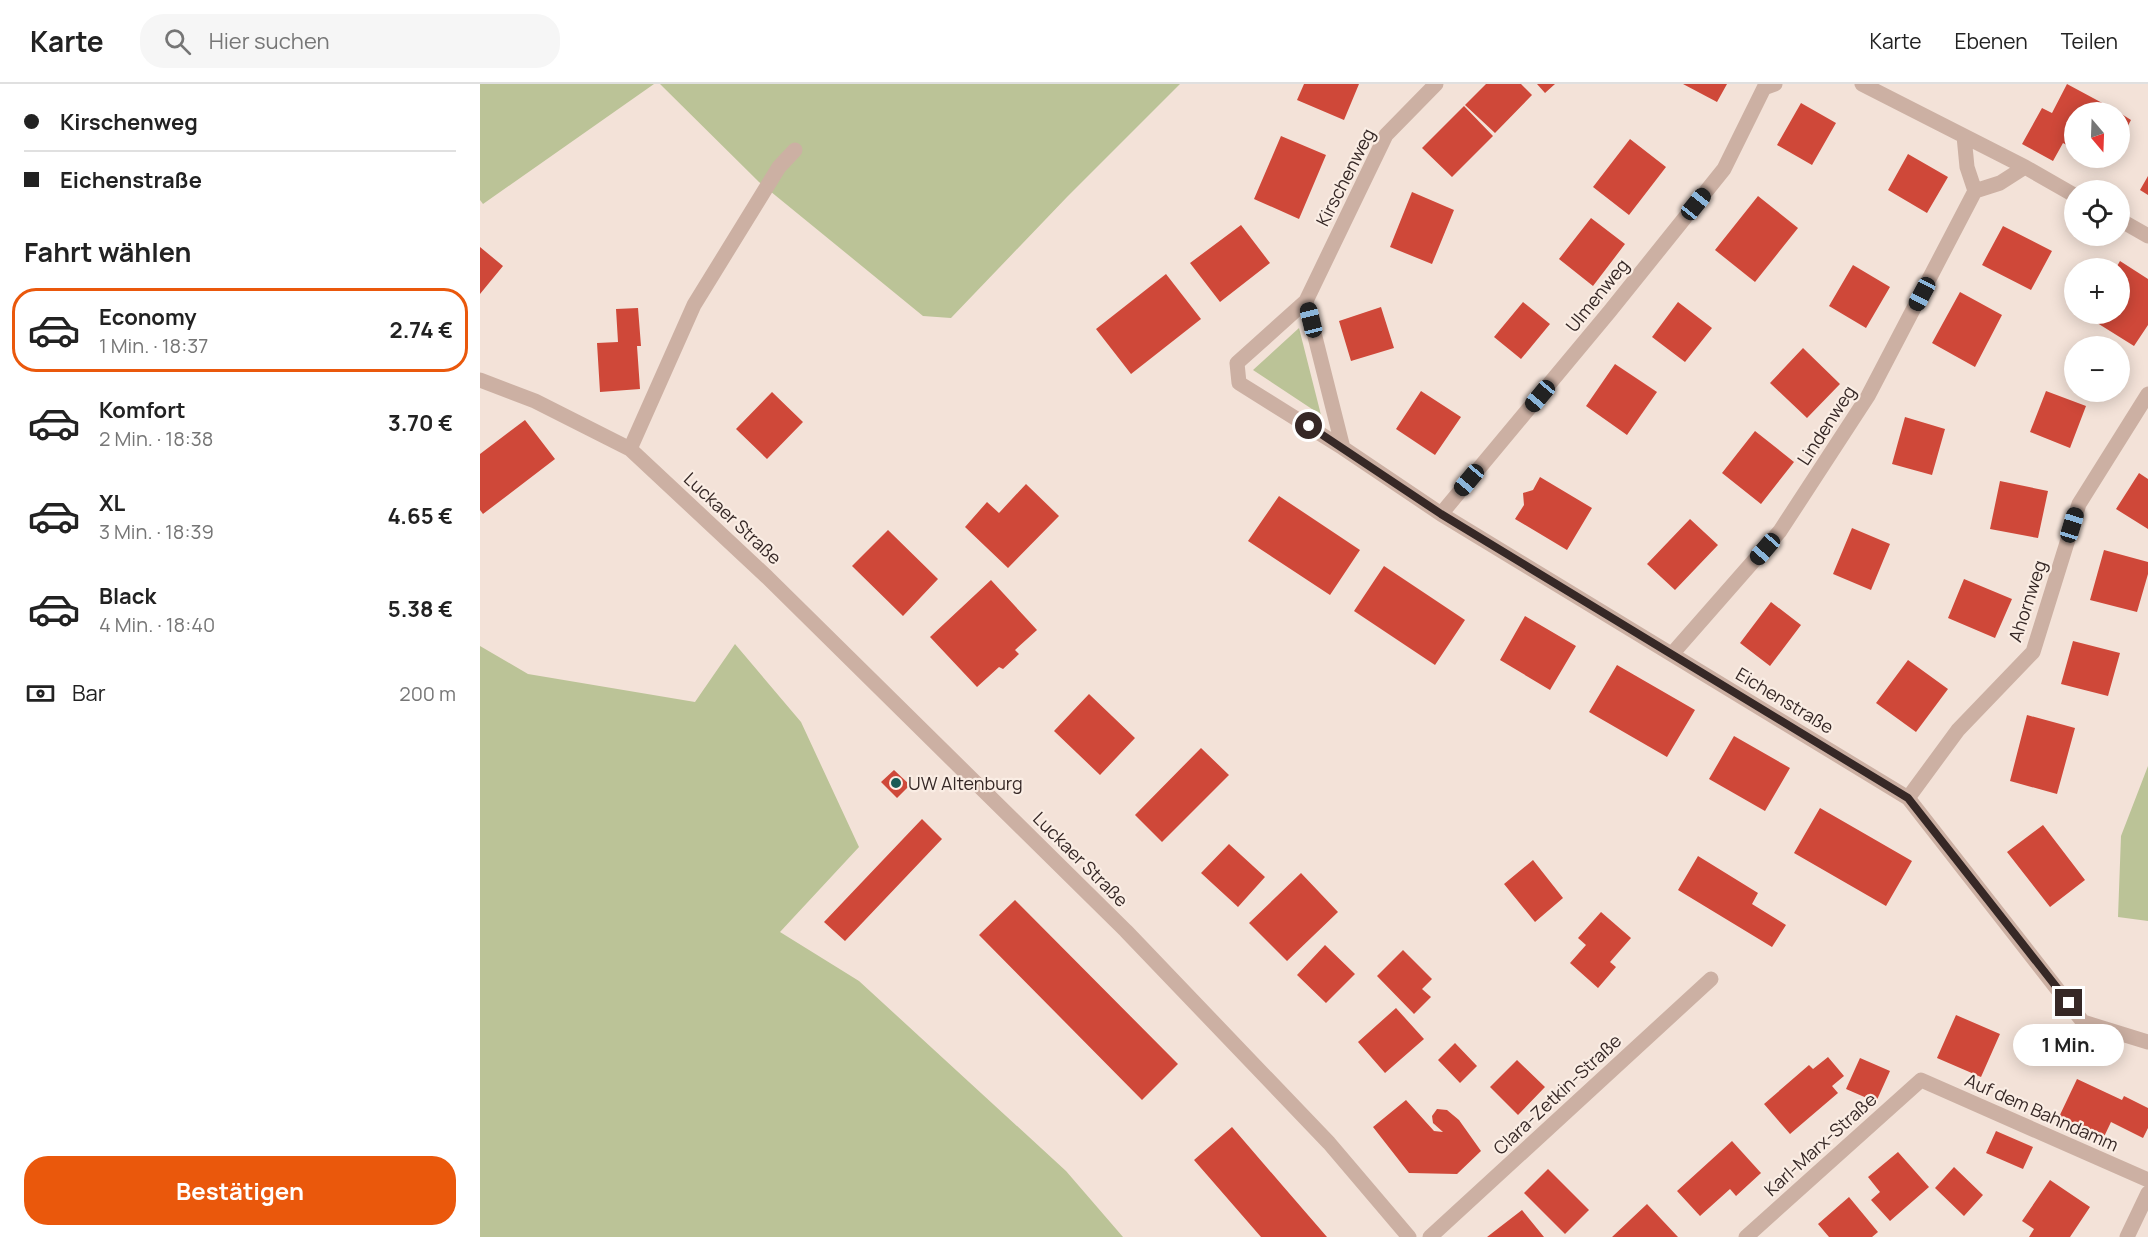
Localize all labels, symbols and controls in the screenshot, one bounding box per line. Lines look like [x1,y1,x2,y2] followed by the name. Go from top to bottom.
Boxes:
[140,14,560,68] search box
[30,22,104,60] text: Karte
[161,25,194,58] icon: search
[209,26,330,56] text: Hier suchen
[1869,27,1921,55] text: Karte
[1954,27,2028,55] text: Ebenen
[2061,27,2118,55] text: Teilen
[2064,102,2130,168] north arrow
[2064,102,2130,402] map controls
[60,107,198,137] text: Kirschenweg
[1310,124,1380,230] street label: Kirschenweg
[60,165,202,195] text: Eichenstraße
[2064,180,2130,246] button: locate
[1678,184,1714,224] car
[24,233,192,270] text: Fahrt wählen
[1560,253,1634,337] street label: Ulmenweg
[2064,258,2130,324] button: +
[1906,274,1938,314] car
[1298,300,1324,340] car
[99,302,197,332] text: Economy
[27,303,81,357] icon: car
[390,315,453,345] text: 2.74 €
[99,332,208,359] text: 1 Min. · 18:37
[2064,336,2130,402] button: −
[1522,376,1558,416] car
[1791,381,1861,469] street label: Lindenweg
[99,395,186,425] text: Komfort
[27,396,81,450] icon: car
[388,408,453,438] text: 3.70 €
[1295,412,1322,439] route start
[99,425,213,452] text: 2 Min. · 18:38
[1451,460,1487,500] car
[679,467,787,569] street label: Luckaer Straße
[99,488,125,518] text: XL
[27,489,81,543] icon: car
[387,501,453,531] text: 4.65 €
[2058,505,2086,545] car
[99,518,214,545] text: 3 Min. · 18:39
[1746,530,1784,568] car
[2003,557,2051,645] street label: Ahornweg
[99,581,156,611] text: Black
[27,582,81,636] icon: car
[388,594,453,624] text: 5.38 €
[99,611,215,638] text: 4 Min. · 18:40
[1732,661,1838,739] street label: Eichenstraße
[24,677,57,710] icon: cash
[72,678,106,708] text: Bar
[399,680,456,707] text: 200 m
[908,771,1023,795] place label: UW Altenburg
[889,776,903,790] marker: UW Altenburg
[1028,806,1134,912] street label: Luckaer Straße
[2055,989,2082,1016] route end
[2014,1024,2124,1066] callout: 1 Min.
[1488,1028,1626,1160] street label: Clara-Zetkin-Straße
[2041,1031,2096,1058] text: 1 Min.
[1962,1067,2122,1157] street label: Auf dem Bahndamm
[1759,1087,1881,1201] street label: Karl-Marx-Straße
[24,1156,456,1225] button: Bestätigen

